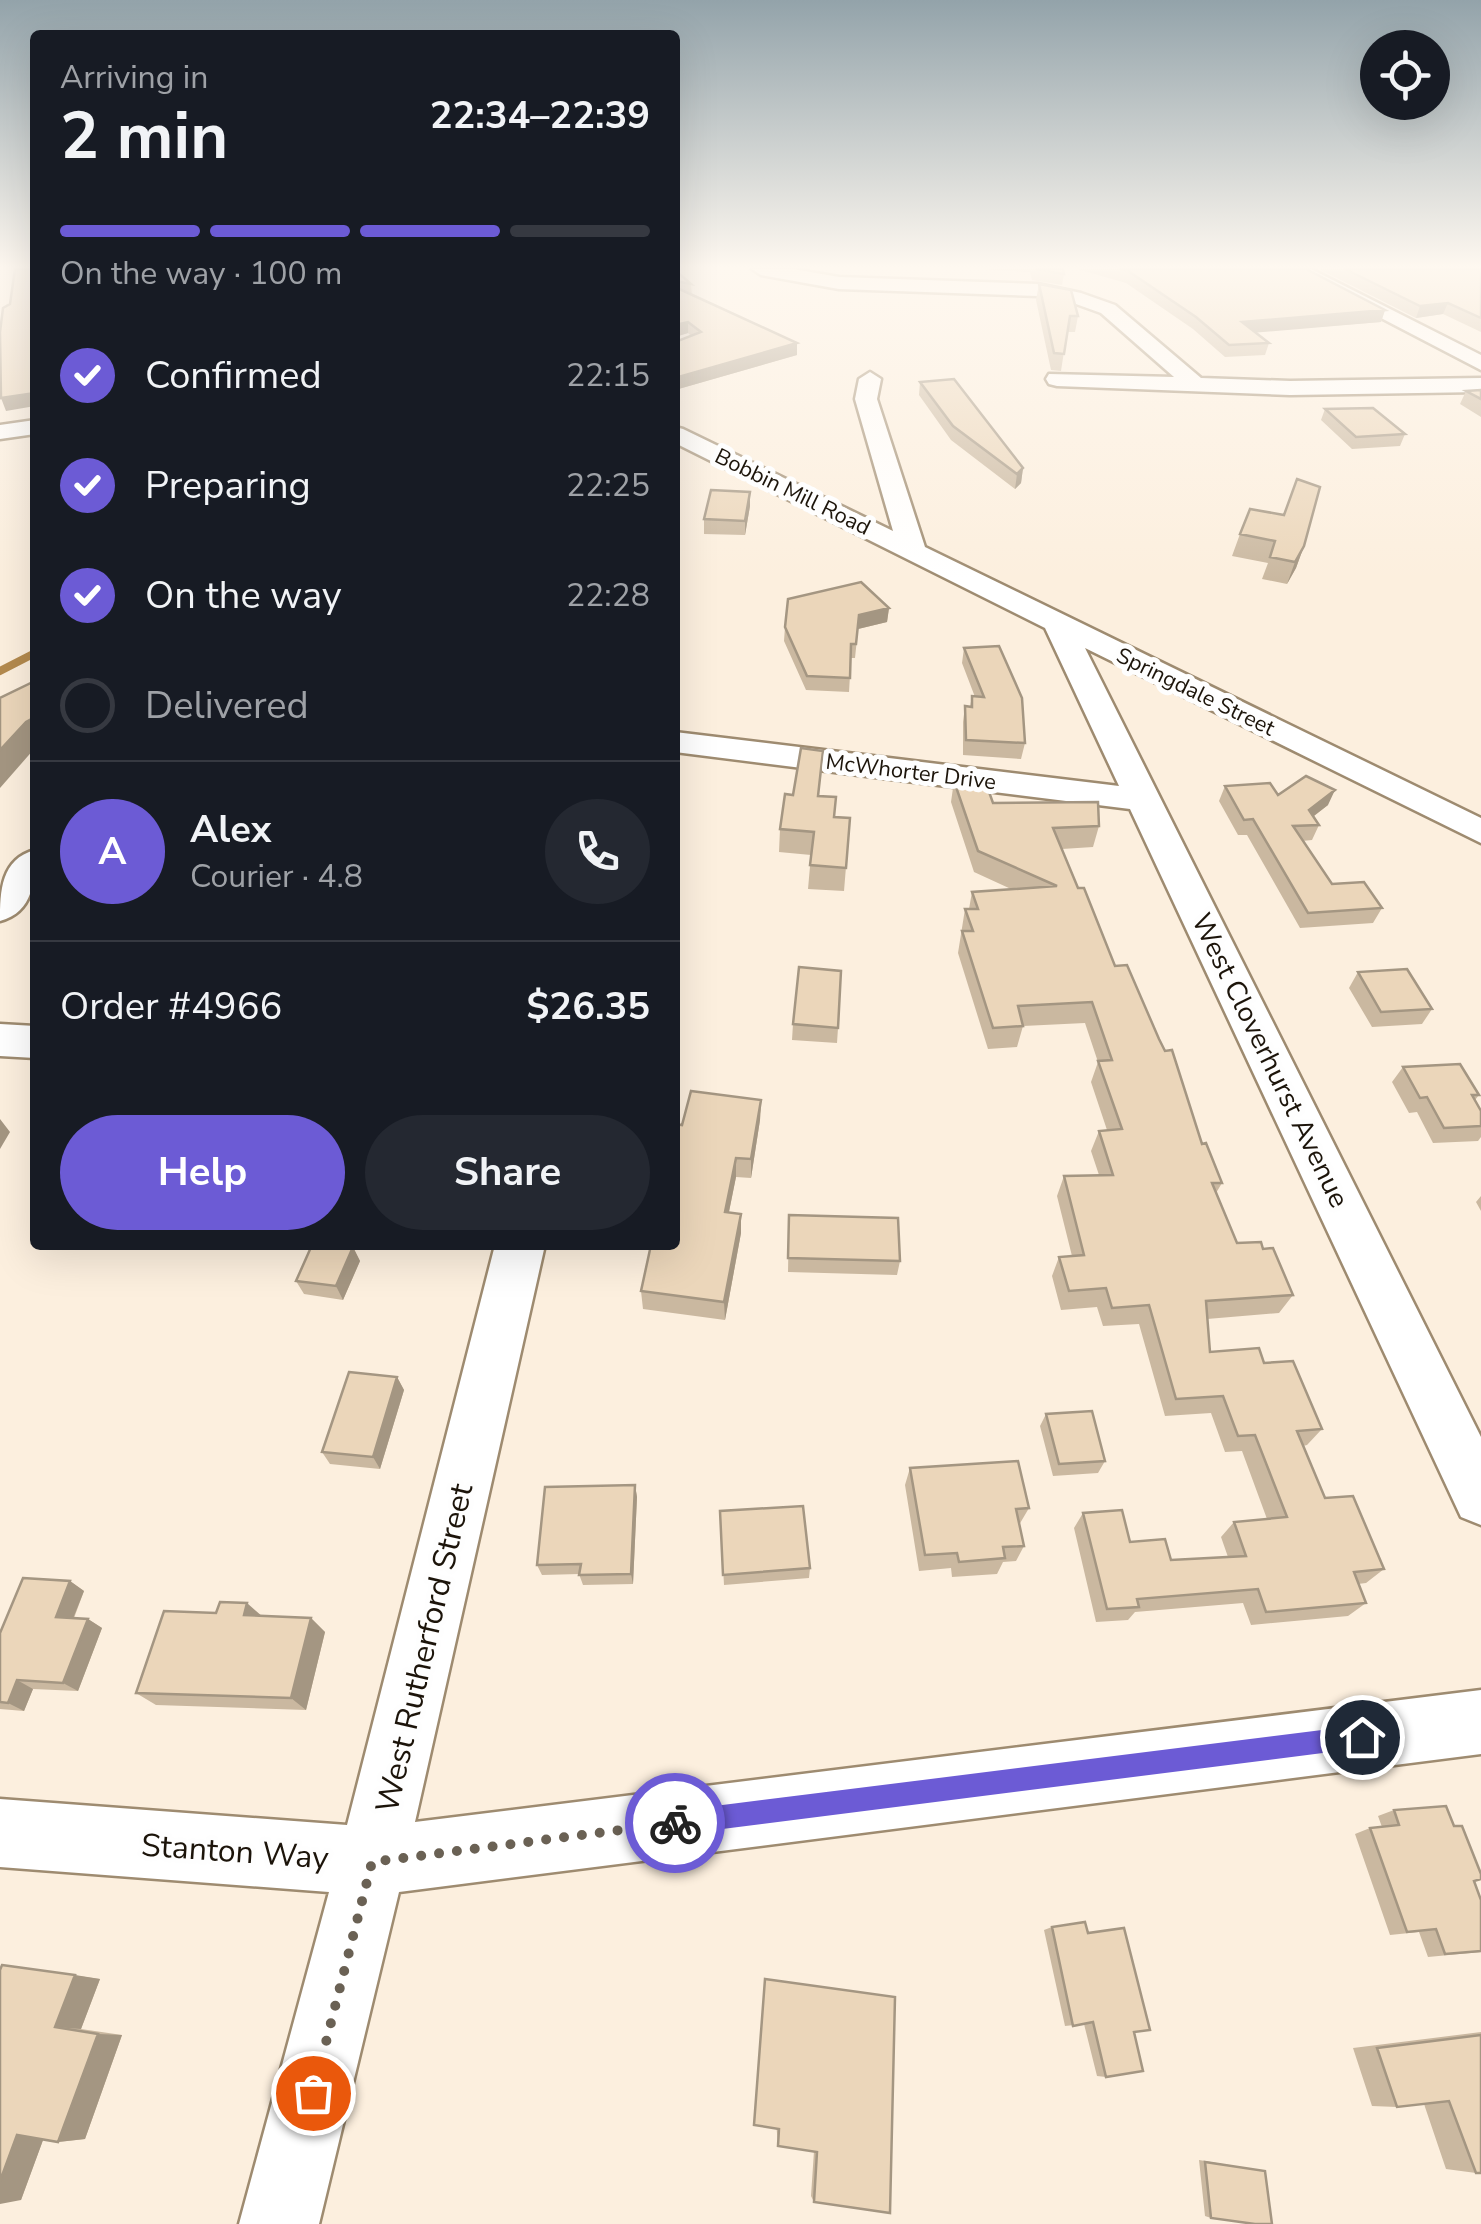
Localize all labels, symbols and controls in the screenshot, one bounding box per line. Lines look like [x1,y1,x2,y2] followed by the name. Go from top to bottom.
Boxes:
[1360,30,1450,120] map controls
[1360,30,1450,120] button: locate
[60,56,208,99] text: Arriving in
[430,90,650,141] text: 22:34–22:39
[60,92,228,181] text: 2 min
[60,252,342,295] text: On the way · 100 m
[60,348,115,403] icon: check
[145,350,322,401] text: Confirmed
[566,354,650,397] text: 22:15
[710,441,875,543] street label: Bobbin Mill Road
[60,458,115,513] icon: check
[145,460,311,511] text: Preparing
[566,464,650,507] text: 22:25
[60,568,115,623] icon: check
[145,570,341,621] text: On the way
[566,574,650,617] text: 22:28
[1111,640,1280,743] street label: Springdale Street
[145,680,309,731] text: Delivered
[824,747,998,797] street label: McWhorter Drive
[545,799,650,904] button: phone
[190,804,271,855] text: Alex
[98,826,127,877] text: A
[190,855,363,898] text: Courier · 4.8
[1182,907,1358,1214] street label: West Cloverhurst Avenue
[60,981,282,1032] text: Order #4966
[527,981,650,1032] text: $26.35
[60,1115,345,1230] button: Help
[365,1115,650,1230] button: Share
[366,1479,483,1817] street label: West Rutherford Street
[1320,1695,1405,1780] pin
[1335,1710,1390,1765] icon: home
[625,1773,725,1873] courier
[648,1796,703,1851] icon: bike
[140,1823,331,1880] street label: Stanton Way
[271,2051,356,2136] pin
[286,2066,341,2121] icon: bag

